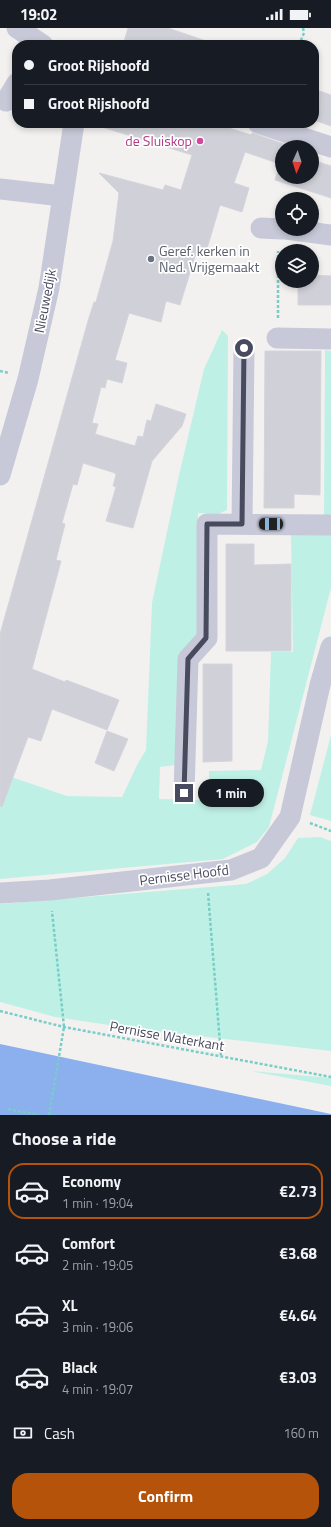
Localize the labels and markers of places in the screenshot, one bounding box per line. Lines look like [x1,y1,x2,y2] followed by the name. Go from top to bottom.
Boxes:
[125,130,192,151] place label: de Sluiskop
[195,136,205,146] marker: de Sluiskop
[159,240,259,277] place label: Geref. kerken in Ned. Vrijgemaakt
[146,254,156,264] marker: Geref. kerken in Ned. Vrijgemaakt

